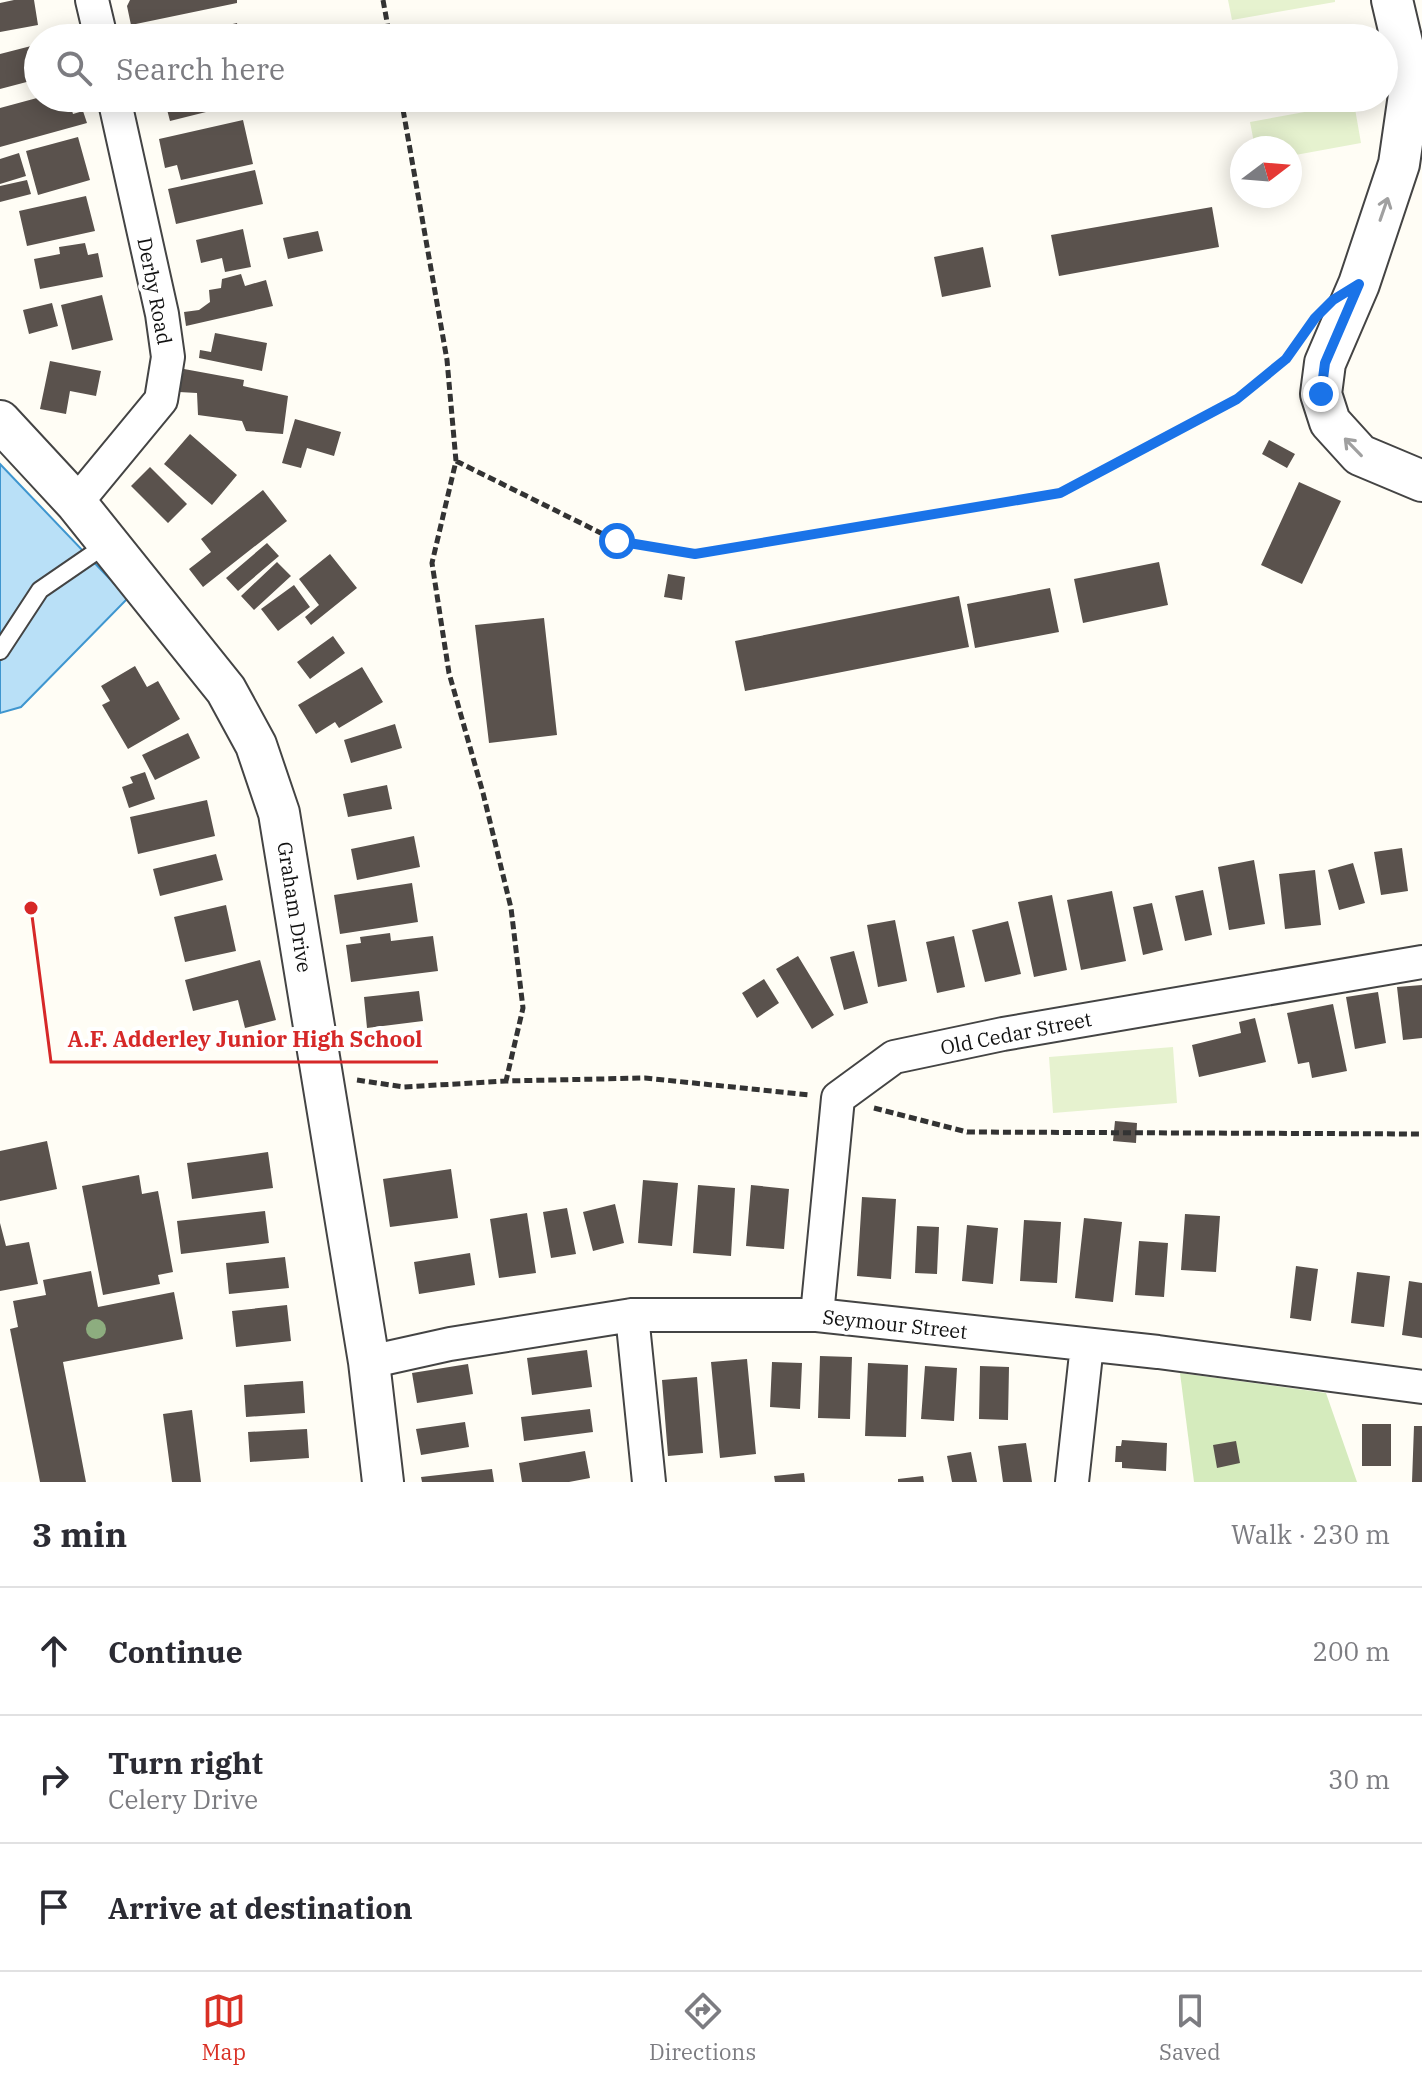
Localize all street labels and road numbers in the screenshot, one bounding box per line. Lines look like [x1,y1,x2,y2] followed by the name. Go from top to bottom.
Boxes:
[131,235,179,347] street label: Derby Road
[271,840,319,974] street label: Graham Drive
[938,1005,1094,1061] street label: Old Cedar Street
[821,1303,969,1345] street label: Seymour Street

